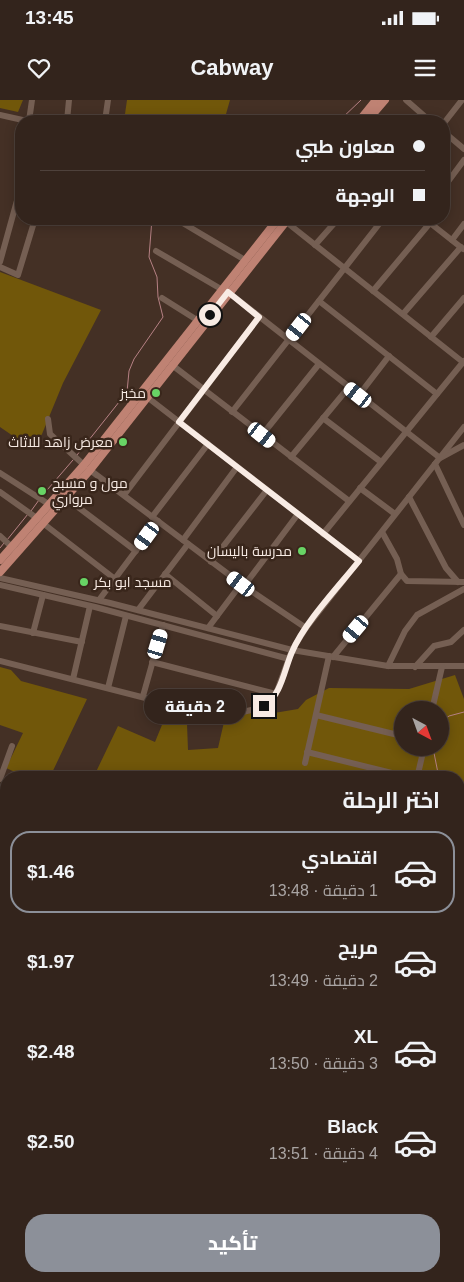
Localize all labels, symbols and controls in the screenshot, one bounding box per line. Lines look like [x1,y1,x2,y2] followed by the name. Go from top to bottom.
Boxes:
[25,7,74,28] text: 13:45
[25,54,53,82] icon: heart
[411,54,439,82] icon: menu
[190,55,274,80] text: Cabway
[296,136,395,157] text: معاون طبي
[335,185,395,206] text: الوجهة
[199,304,221,326] route start
[283,311,314,343] car
[341,380,374,410] car
[119,385,146,401] place label: مخبز
[150,387,162,399] marker: مخبز
[245,420,278,450] car
[8,434,113,450] place label: معرض زاهد للاثاث
[117,436,129,448] marker: معرض زاهد للاثاث
[52,475,128,511] place label: مول و مسبح مرواري
[36,485,48,497] marker: مول و مسبح مرواري
[132,519,161,553] car
[207,543,292,559] place label: مدرسة بالیسان
[296,545,308,557] marker: مدرسة بالیسان
[224,569,257,599] car
[93,574,172,590] place label: مسجد ابو بكر
[78,576,90,588] marker: مسجد ابو بكر
[340,613,371,645] car
[146,627,169,661] car
[144,688,246,724] callout: 2 دقيقة
[253,695,275,717] route end
[165,698,225,715] text: 2 دقيقة
[394,701,449,756] north arrow
[394,701,449,756] map controls
[342,788,440,813] text: اختر الرحلة
[302,847,378,868] text: اقتصادي
[393,850,438,895] icon: car
[27,861,75,882] text: $1.46
[269,882,378,899] text: 1 دقيقة · 13:48
[338,937,378,958] text: مريح
[393,940,438,985] icon: car
[27,951,75,972] text: $1.97
[269,972,378,989] text: 2 دقيقة · 13:49
[354,1026,378,1047] text: XL
[393,1030,438,1075] icon: car
[27,1041,75,1062] text: $2.48
[269,1055,378,1072] text: 3 دقيقة · 13:50
[327,1116,378,1137] text: Black
[393,1120,438,1165] icon: car
[27,1131,75,1152] text: $2.50
[269,1145,378,1162] text: 4 دقيقة · 13:51
[25,1214,440,1272] button: تأكيد

